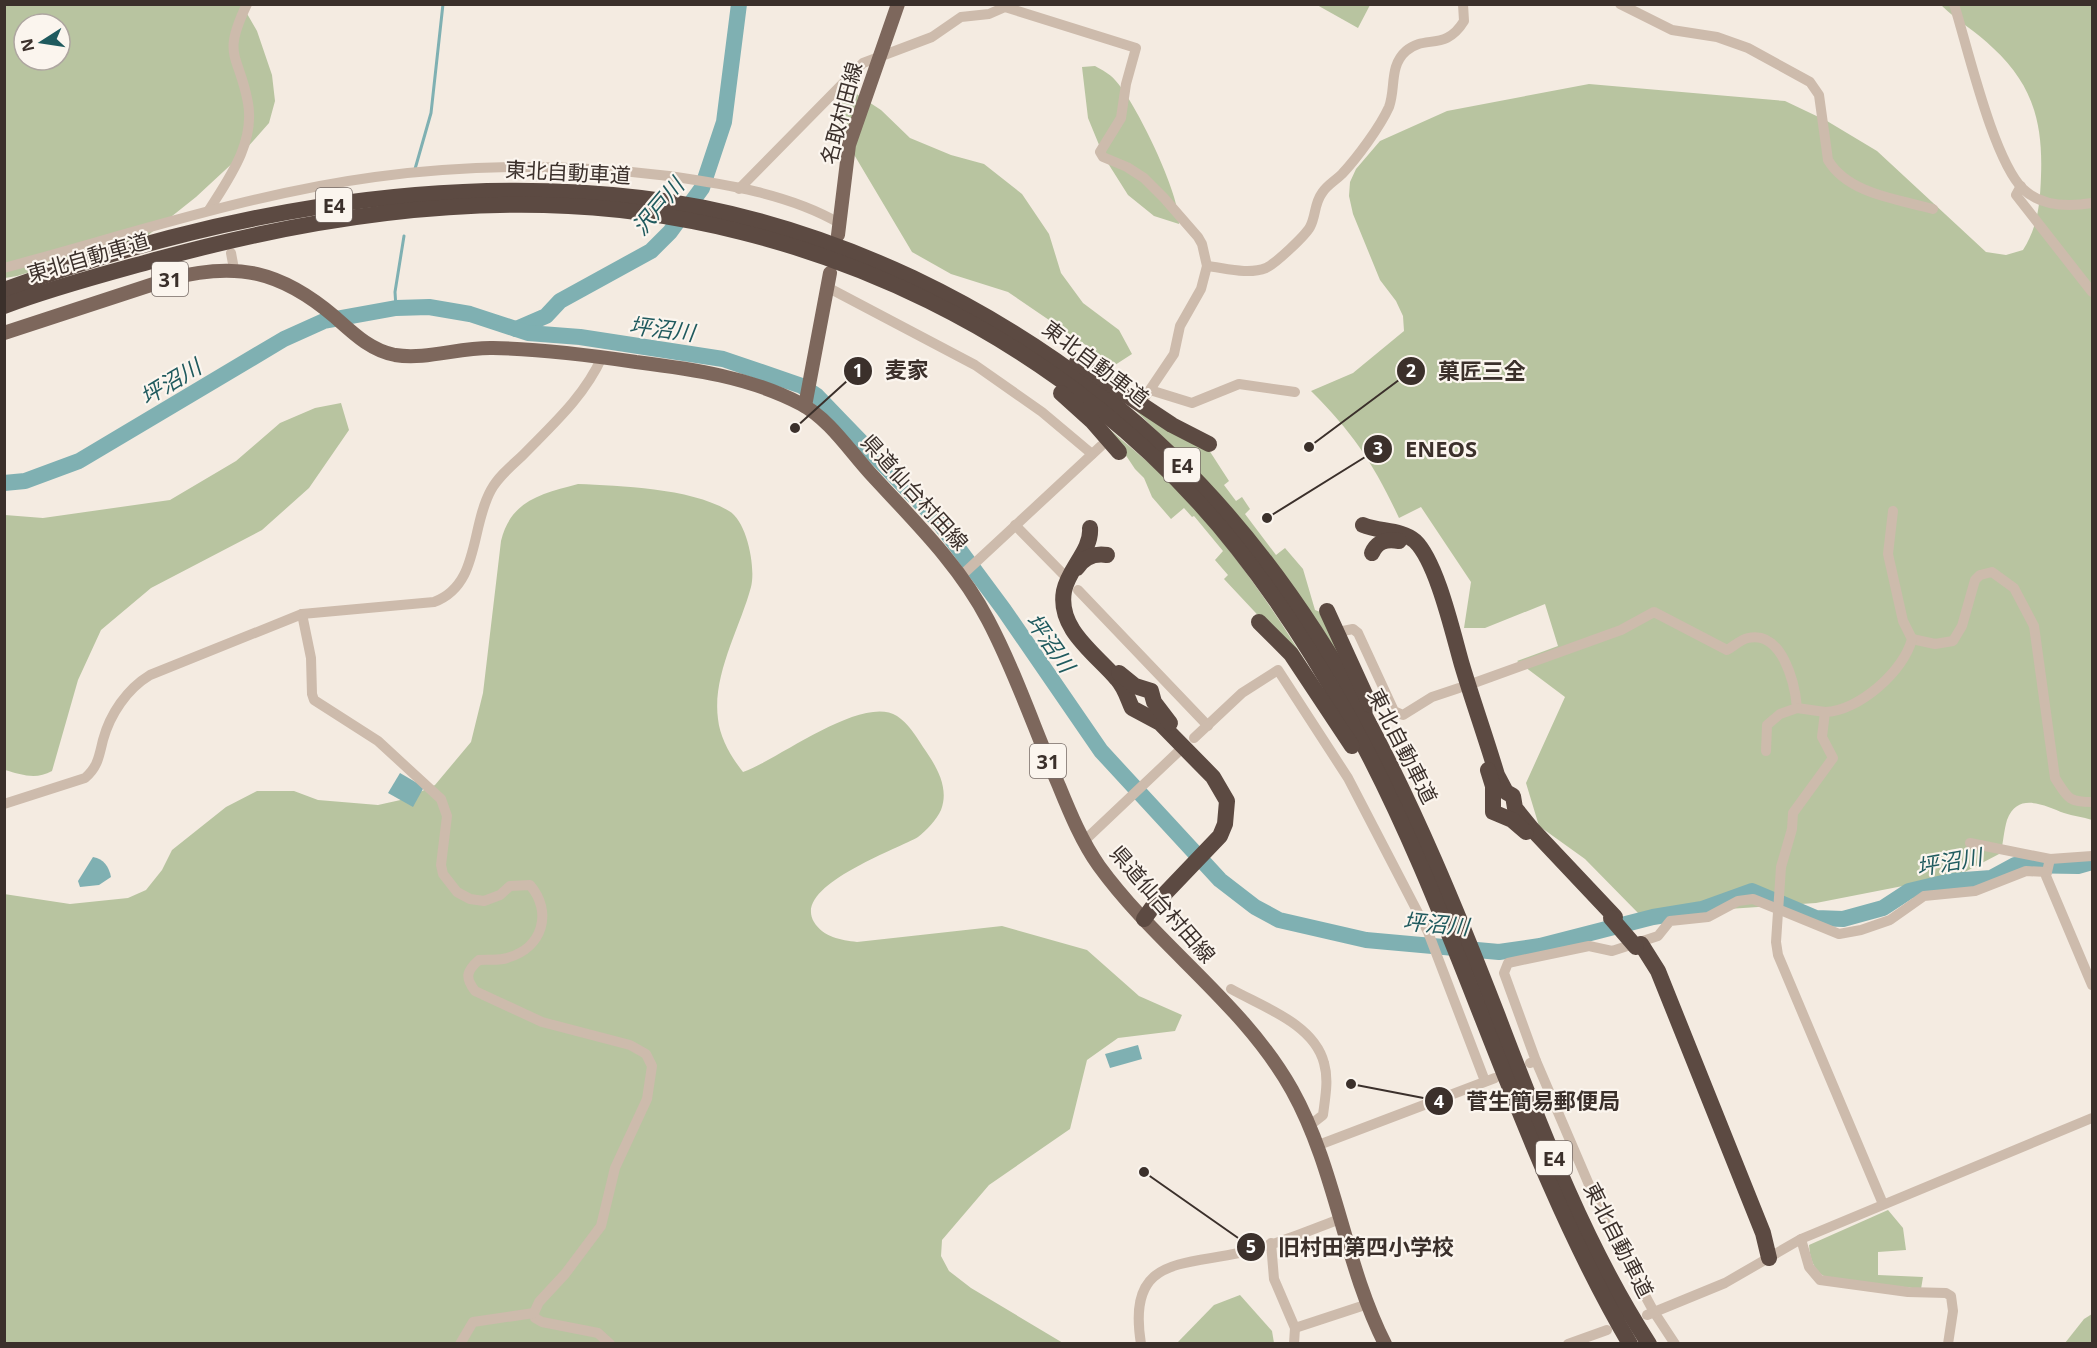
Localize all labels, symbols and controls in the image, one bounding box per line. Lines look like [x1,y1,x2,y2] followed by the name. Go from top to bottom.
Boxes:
[12,12,72,72] north arrow
[15,36,39,54] text: N
[814,59,868,167] street label: 名取村田線
[504,155,632,189] street label: 東北自動車道
[624,170,691,241] water label: 沢戸川
[316,188,352,222] road number: E4
[24,226,152,288] street label: 東北自動車道
[152,262,188,296] road number: 31
[627,309,699,347] water label: 坪沼川
[1037,314,1155,412] street label: 東北自動車道
[134,350,208,411] water label: 坪沼川
[843,351,941,391] callout: 麦家
[1396,351,1538,391] callout: 菓匠三全
[885,354,929,384] text: 麦家
[1438,355,1526,385] text: 菓匠三全
[853,358,863,382] text: 1
[1406,358,1416,382] text: 2
[855,428,975,556] street label: 県道仙台村田線
[1363,429,1489,469] callout: ENEOS
[1405,433,1477,463] text: ENEOS
[1373,436,1383,460] text: 3
[1164,448,1200,482] road number: E4
[1020,606,1083,679] water label: 坪沼川
[1362,684,1444,808] street label: 東北自動車道
[1030,744,1066,778] road number: 31
[1104,839,1222,969] street label: 県道仙台村田線
[1914,840,1986,882] water label: 坪沼川
[1402,905,1472,941] water label: 坪沼川
[1424,1081,1632,1121] callout: 菅生簡易郵便局
[1466,1085,1620,1115] text: 菅生簡易郵便局
[1434,1089,1444,1113] text: 4
[1536,1141,1572,1175] road number: E4
[1578,1178,1660,1302] street label: 東北自動車道
[1236,1227,1466,1267] callout: 旧村田第四小学校
[1278,1231,1454,1261] text: 旧村田第四小学校
[1246,1234,1256,1258] text: 5

